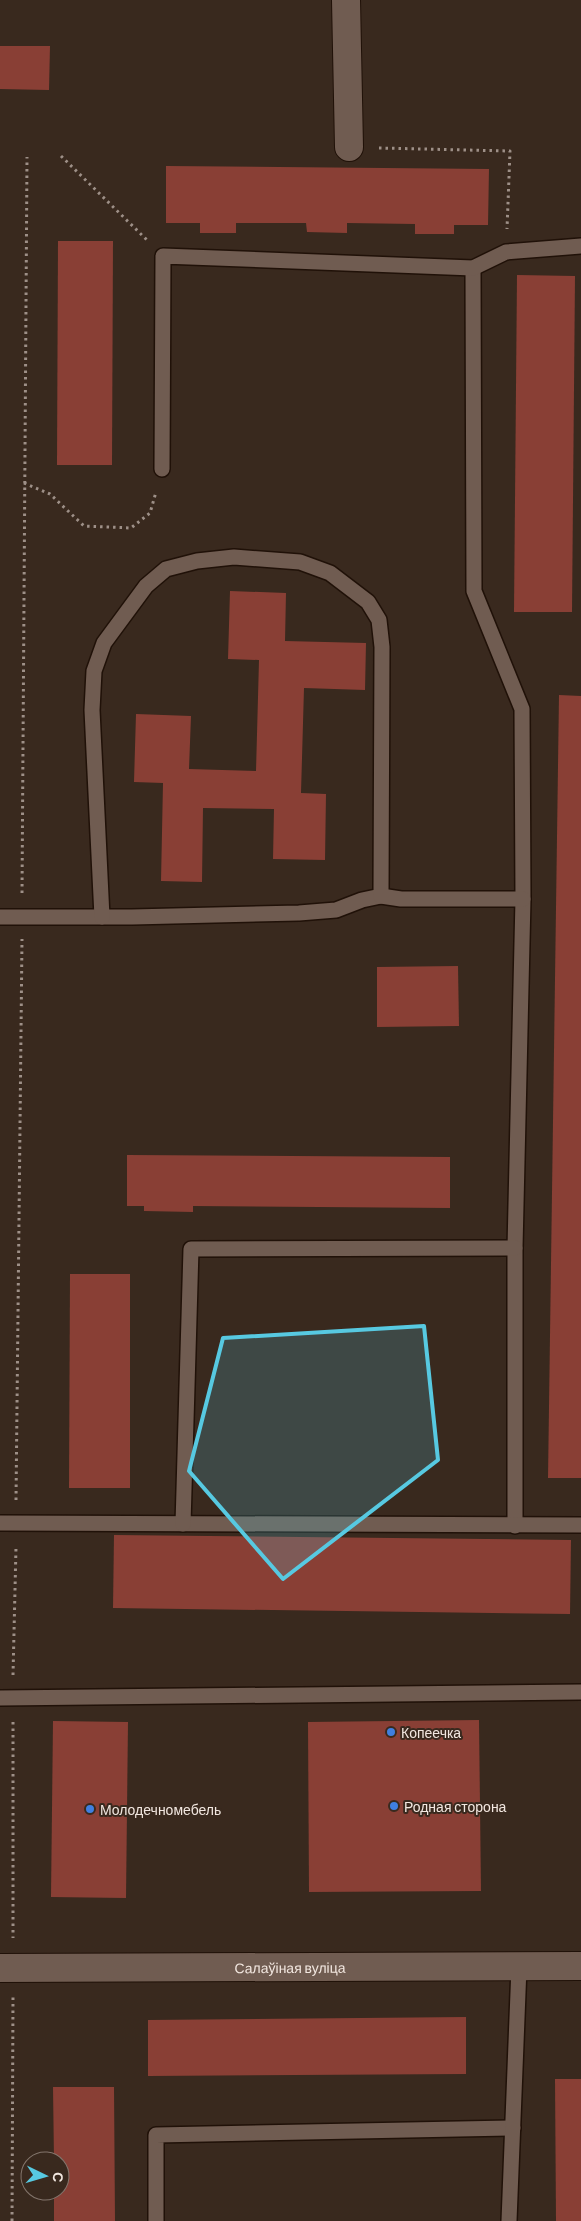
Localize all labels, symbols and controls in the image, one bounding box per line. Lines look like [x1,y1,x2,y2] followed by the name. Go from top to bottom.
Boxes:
[401,1724,461,1741] place label: Копеечка
[385,1726,397,1738] marker: Копеечка
[404,1798,507,1815] place label: Родная сторона
[388,1800,400,1812] marker: Родная сторона
[100,1801,221,1818] place label: Молодечномебель
[84,1803,96,1815] marker: Молодечномебель
[234,1958,346,1976] street label: Салаўіная вуліца
[20,2151,70,2201] north arrow
[50,2171,67,2183] text: С

